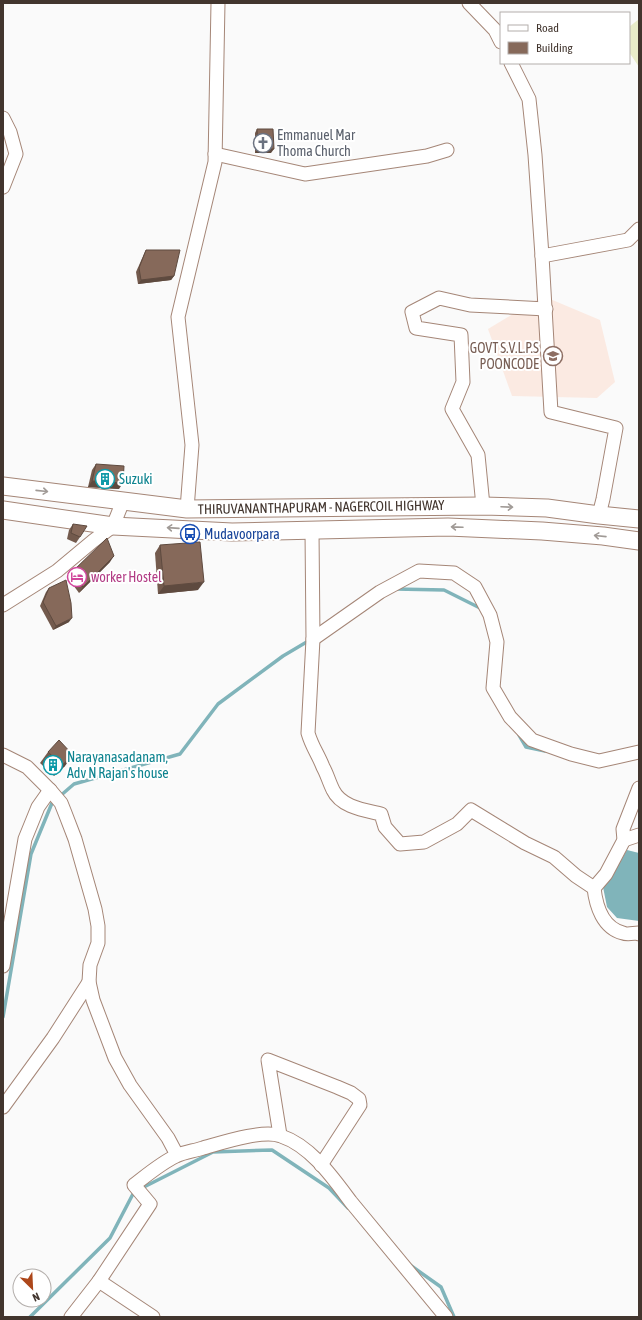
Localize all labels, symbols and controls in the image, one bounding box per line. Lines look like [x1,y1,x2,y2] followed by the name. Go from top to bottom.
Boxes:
[500,12,630,64] legend
[536,21,559,35] text: Road
[536,41,574,55] text: Building
[277,127,356,159] place label: Emmanuel Mar Thoma Church
[252,132,274,154] church icon: Emmanuel Mar Thoma Church
[470,340,539,372] place label: GOVT S.V.L.P.S POONCODE
[542,345,564,367] school or university icon: GOVT S.V.L.P.S POONCODE
[94,468,116,490] building icon: Suzuki
[119,471,152,487] place label: Suzuki
[35,487,48,495] one-way arrow
[198,497,445,517] street label: THIRUVANANTHAPURAM - NAGERCOIL HIGHWAY
[500,503,513,510] one-way arrow
[179,523,201,545] bus stop icon: Mudavoorpara
[167,524,180,532] one-way arrow
[451,524,464,531] one-way arrow
[204,526,280,542] place label: Mudavoorpara
[594,532,607,540] one-way arrow
[66,566,88,588] hotel icon: worker Hostel
[91,569,162,585] place label: worker Hostel
[67,749,169,781] place label: Narayanasadanam, Adv N Rajan's house
[42,754,64,776] building icon: Narayanasadanam, Adv N Rajan's house
[12,1268,52,1308] north arrow
[31,1290,41,1304] text: N

